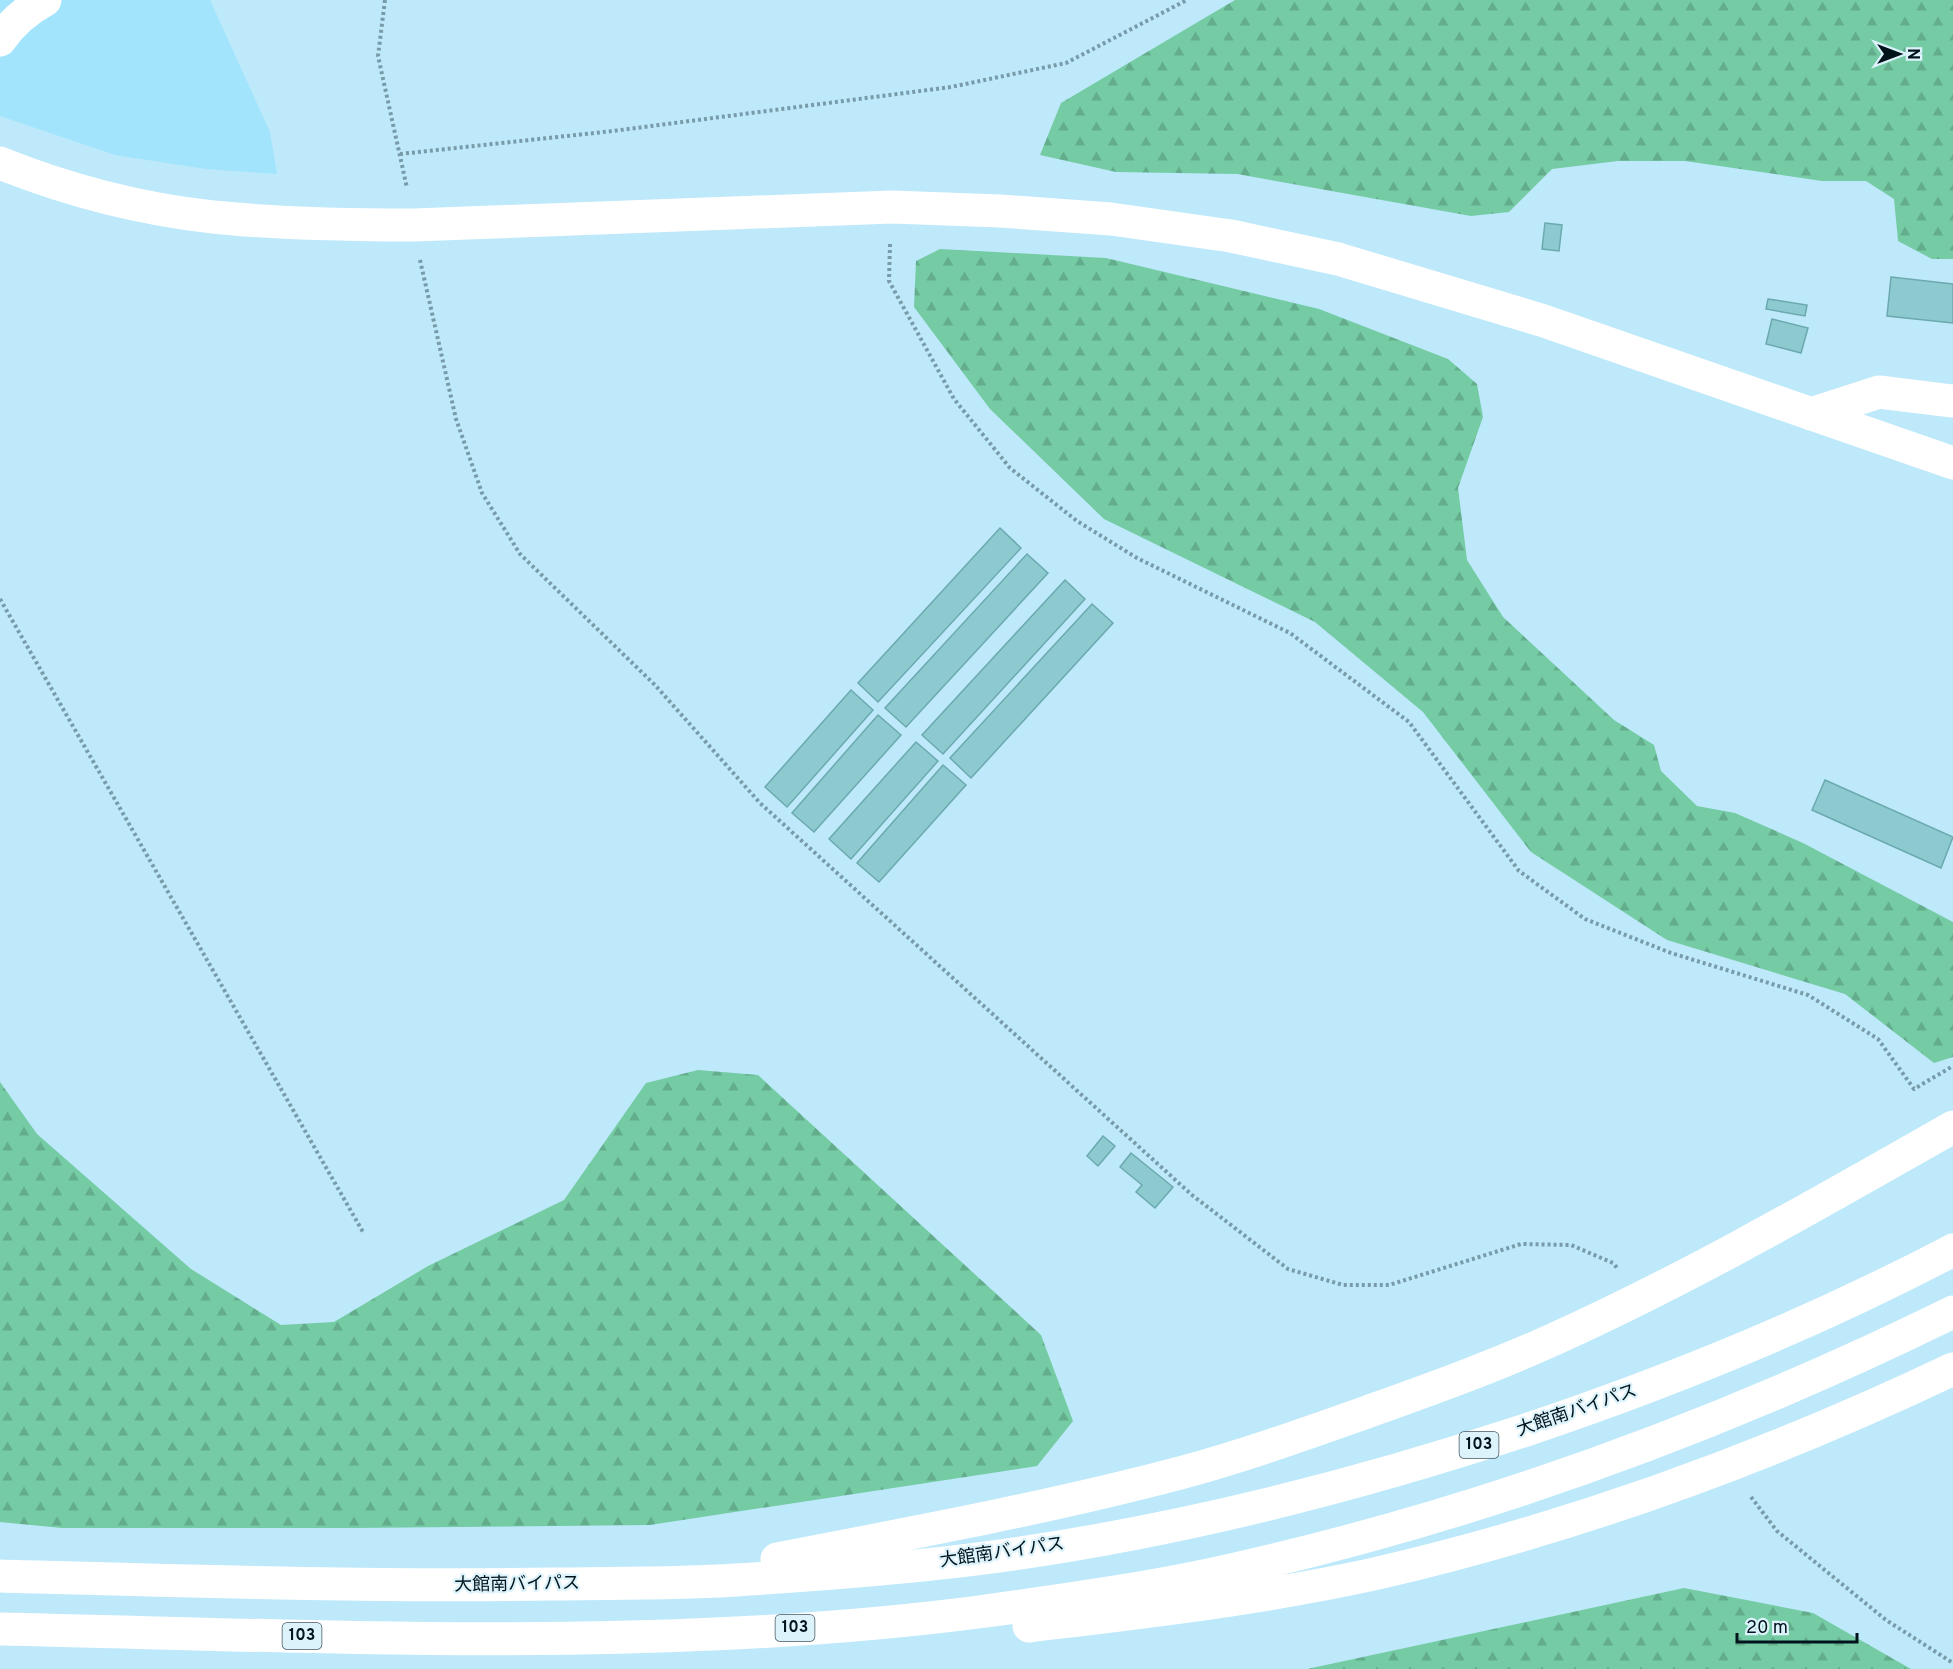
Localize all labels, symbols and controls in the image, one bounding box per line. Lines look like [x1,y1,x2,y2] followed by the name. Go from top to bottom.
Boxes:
[1869,24,1929,84] north arrow
[1902,48,1922,60] text: N
[1514,1380,1640,1442] street label: 大館南バイパス
[1460,1432,1498,1458] road number: 103
[938,1533,1066,1573] street label: 大館南バイパス
[454,1572,580,1598] street label: 大館南バイパス
[1737,1606,1857,1644] scale bar
[776,1615,814,1641] road number: 103
[1746,1617,1788,1640] text: 20 m
[282,1623,322,1649] road number: 103

